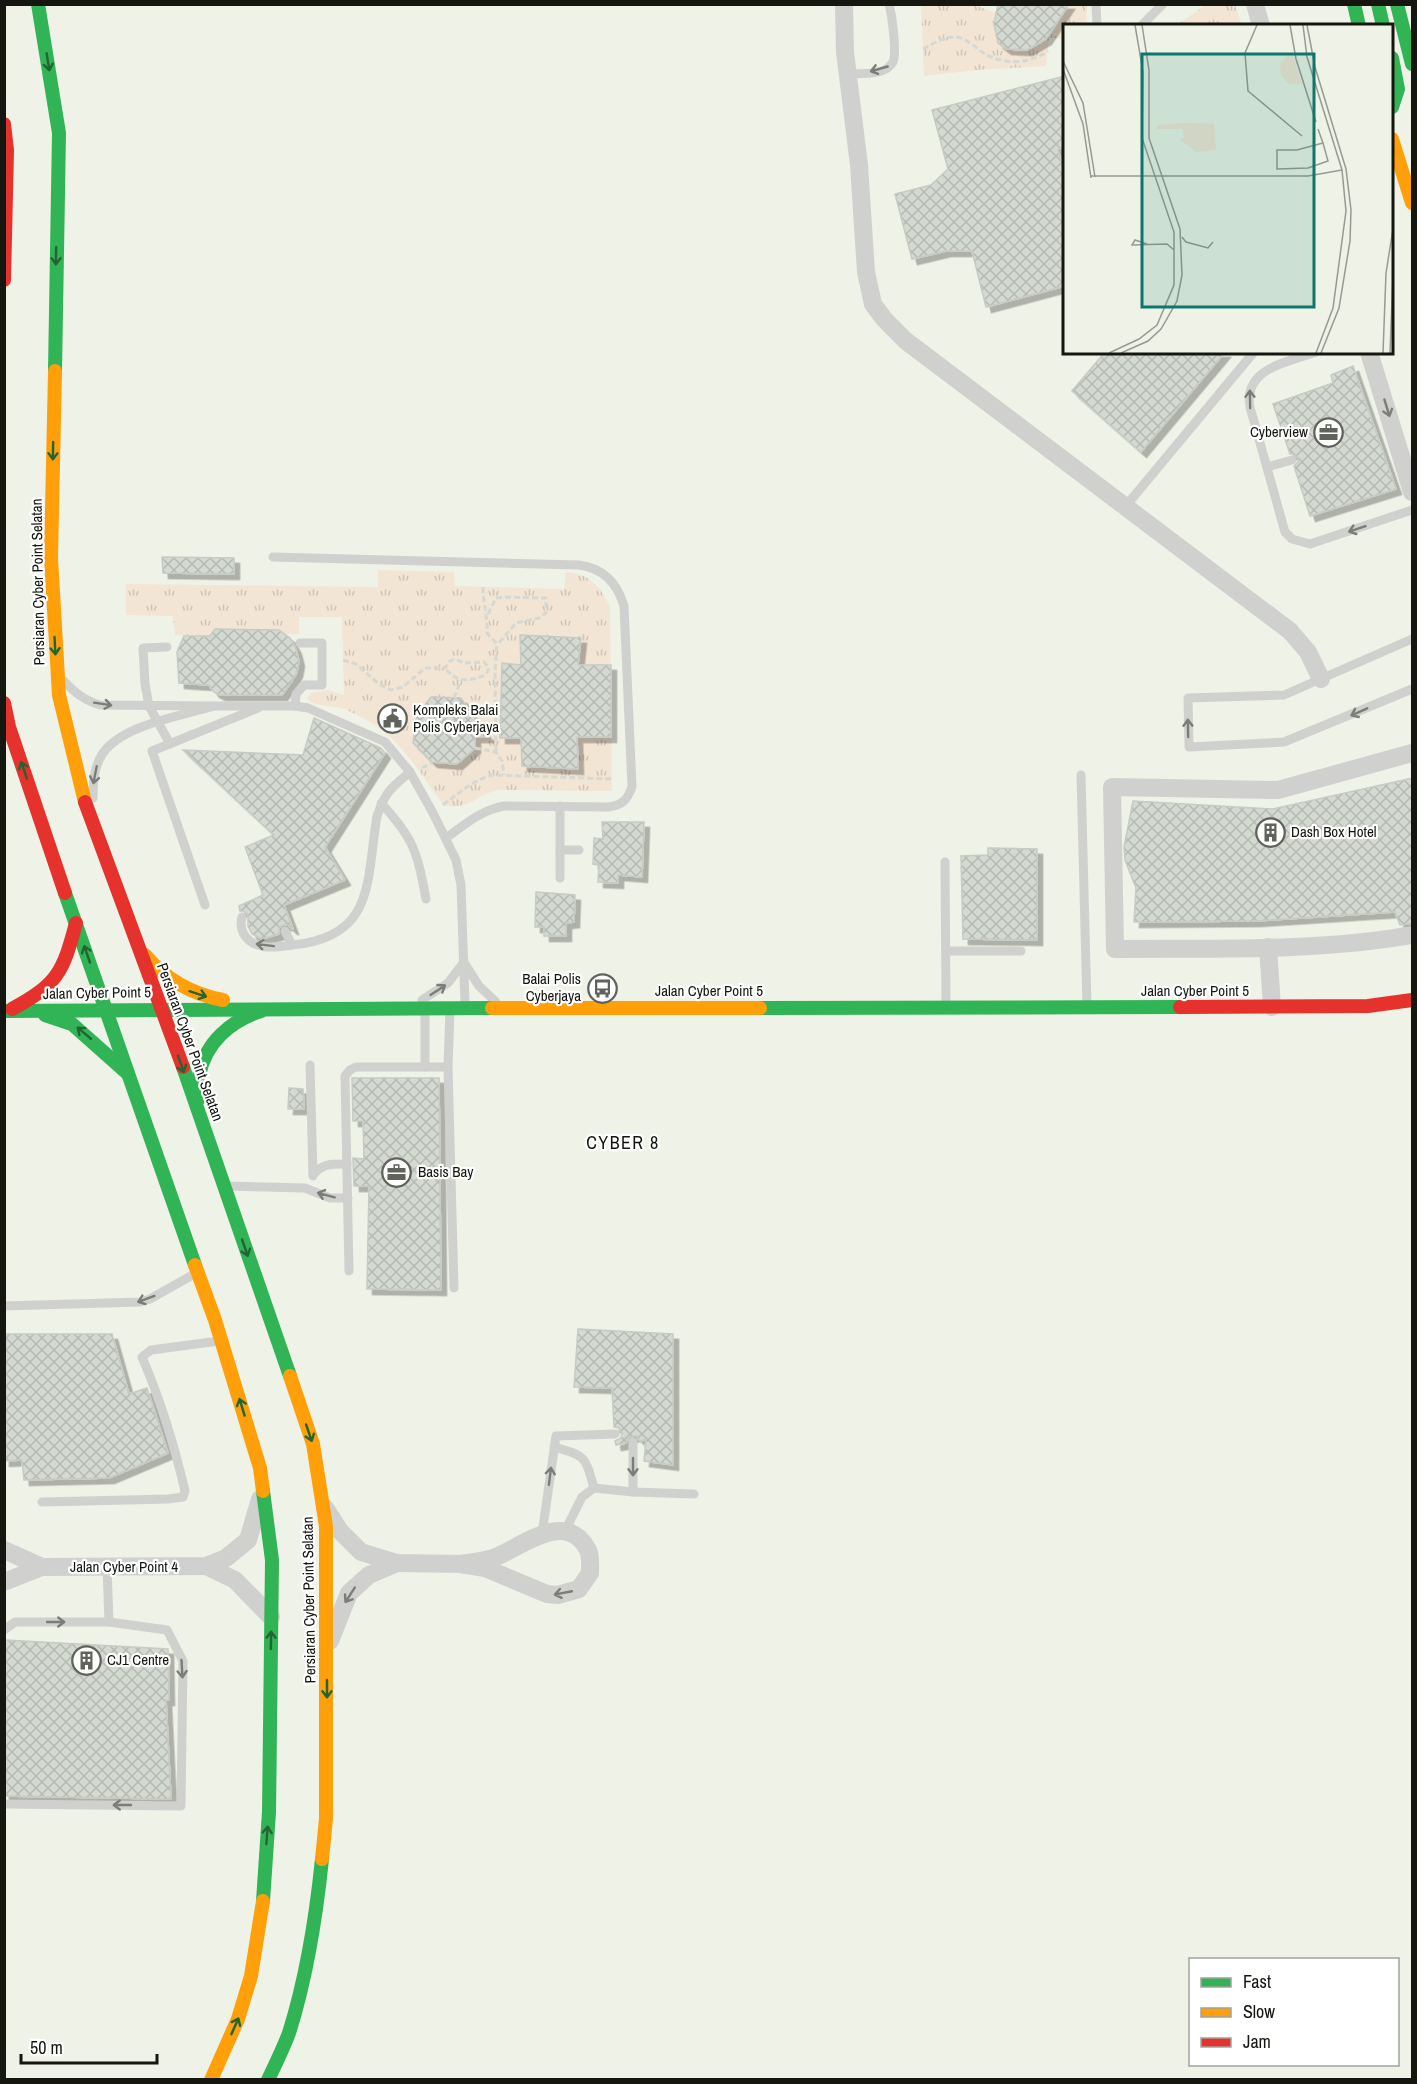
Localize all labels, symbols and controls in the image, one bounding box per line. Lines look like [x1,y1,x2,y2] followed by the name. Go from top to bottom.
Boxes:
[1063,24,1393,354] inset map
[42,52,53,72] one-way arrow
[870,64,889,75] one-way arrow
[51,246,62,266] one-way arrow
[1244,389,1256,409] one-way arrow
[1382,398,1393,417] one-way arrow
[1313,416,1345,448] office icon: Cyberview
[1250,421,1308,442] place label: Cyberview
[47,441,59,461] one-way arrow
[26,498,49,666] street label: Persiaran Cyber Point Selatan
[1348,524,1367,535] one-way arrow
[50,636,61,656] one-way arrow
[93,699,112,710] one-way arrow
[413,699,499,737] place label: Kompleks Balai Polis Cyberjaya
[376,703,408,735] public building icon: Kompleks Balai Polis Cyberjaya
[1350,707,1369,718] one-way arrow
[1183,719,1194,739] one-way arrow
[17,761,28,780] one-way arrow
[89,765,100,784] one-way arrow
[1254,816,1286,848] building icon: Dash Box Hotel
[1291,821,1376,842] place label: Dash Box Hotel
[255,939,275,950] one-way arrow
[80,945,91,964] one-way arrow
[152,960,229,1124] street label: Persiaran Cyber Point Selatan
[522,968,581,1006] place label: Balai Polis Cyberjaya
[586,972,618,1004] bus stop icon: Balai Polis Cyberjaya
[655,980,763,1001] street label: Jalan Cyber Point 5
[1141,980,1249,1001] street label: Jalan Cyber Point 5
[43,981,151,1004] street label: Jalan Cyber Point 5
[429,984,446,997] one-way arrow
[188,989,207,1000] one-way arrow
[76,1027,92,1040] one-way arrow
[177,1054,188,1073] one-way arrow
[586,1130,660,1155] district label: CYBER 8
[381,1156,413,1188] office icon: Basis Bay
[418,1161,474,1182] place label: Basis Bay
[317,1189,336,1200] one-way arrow
[241,1238,252,1257] one-way arrow
[138,1294,156,1305] one-way arrow
[236,1398,247,1417] one-way arrow
[304,1423,315,1442] one-way arrow
[627,1457,639,1477] one-way arrow
[545,1466,556,1486] one-way arrow
[297,1516,320,1684] street label: Persiaran Cyber Point Selatan
[70,1556,178,1577] street label: Jalan Cyber Point 4
[344,1587,356,1603] one-way arrow
[553,1588,573,1599] one-way arrow
[45,1616,65,1628] one-way arrow
[265,1631,277,1651] one-way arrow
[70,1644,102,1676] building icon: CJ1 Centre
[107,1649,169,1670] place label: CJ1 Centre
[177,1659,188,1678] one-way arrow
[321,1678,333,1698] one-way arrow
[113,1799,133,1811] one-way arrow
[262,1826,273,1845] one-way arrow
[1189,1958,1399,2066] legend
[1243,1969,1271,1994] text: Fast
[1243,1999,1275,2024] text: Slow
[229,2018,241,2036] one-way arrow
[21,2027,158,2065] scale bar
[1243,2029,1271,2054] text: Jam
[30,2035,63,2060] text: 50 m

